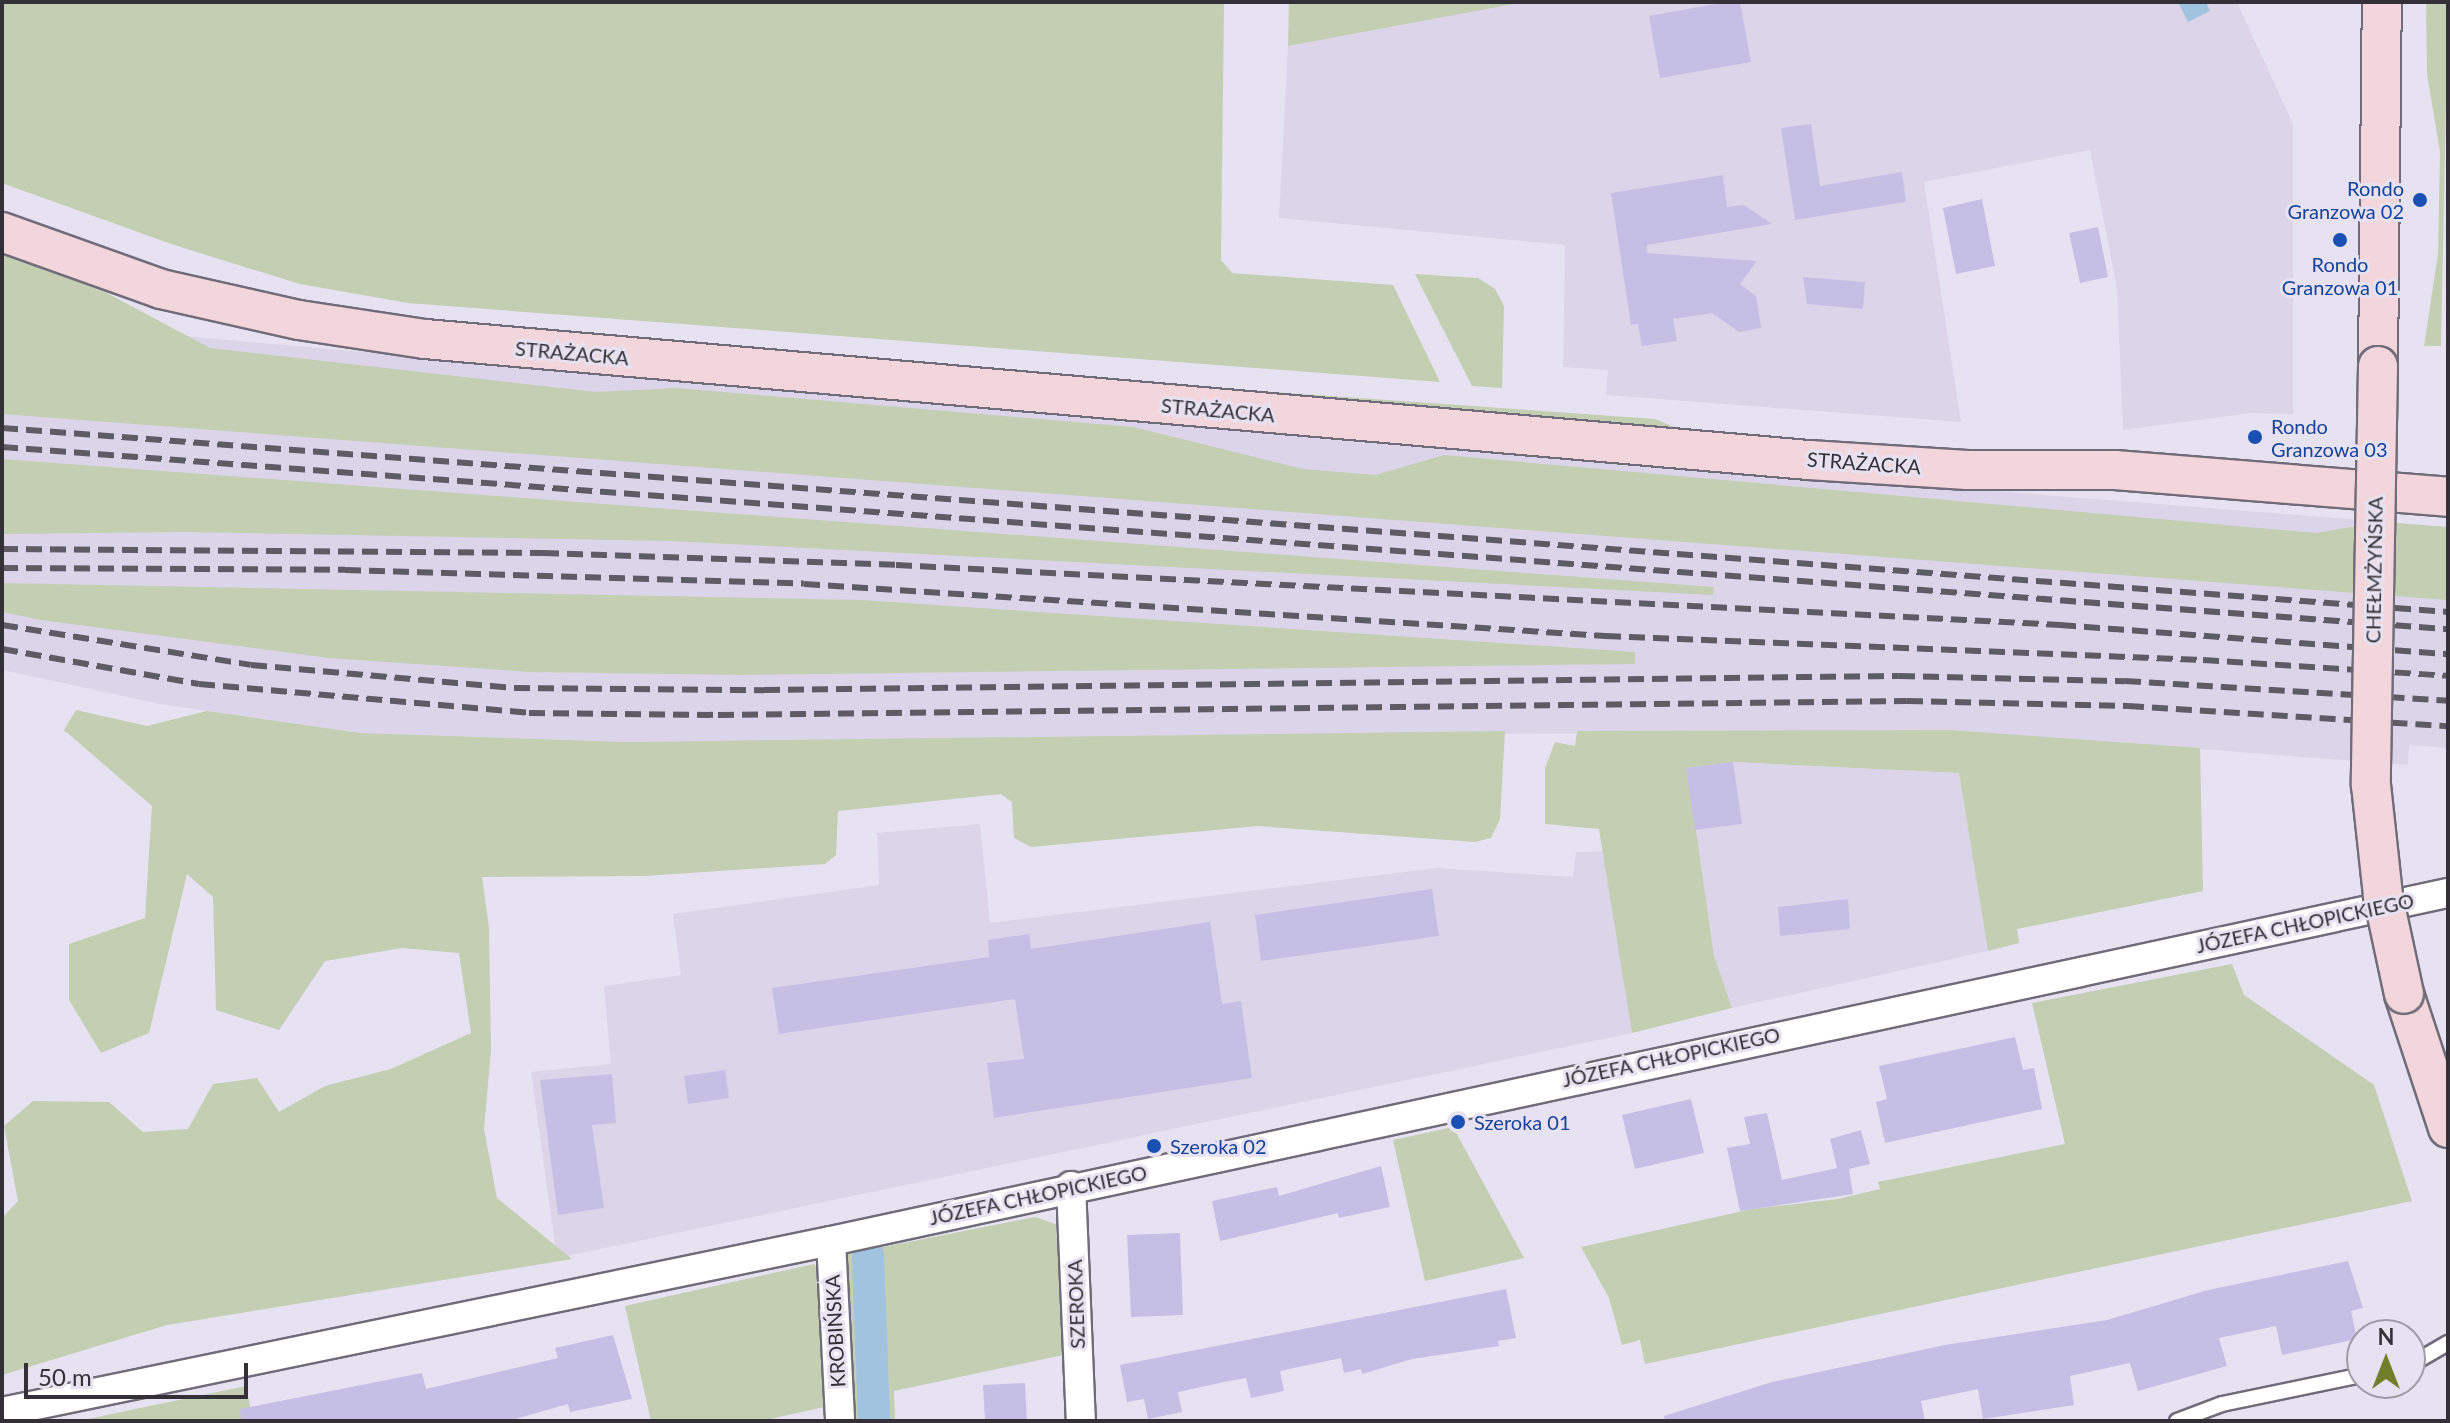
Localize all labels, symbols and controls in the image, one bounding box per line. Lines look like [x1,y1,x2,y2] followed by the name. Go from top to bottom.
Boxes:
[2287,176,2404,223] place label: Rondo Granzowa 02
[2411,191,2429,209] marker: Rondo Granzowa 02
[2331,231,2349,249] marker: Rondo Granzowa 01
[2282,252,2398,299] place label: Rondo Granzowa 01
[514,336,630,370] street label: STRAŻACKA
[1160,393,1276,427] street label: STRAŻACKA
[2271,414,2388,461] place label: Rondo Granzowa 03
[2246,428,2264,446] marker: Rondo Granzowa 03
[1806,447,1922,479] street label: STRAŻACKA
[2361,496,2387,644] street label: CHEŁMŻYŃSKA
[2194,888,2416,958] street label: JÓZEFA CHŁOPICKIEGO
[1560,1022,1782,1092] street label: JÓZEFA CHŁOPICKIEGO
[1474,1110,1571,1134] place label: Szeroka 01
[1449,1113,1467,1131] marker: Szeroka 01
[1170,1134,1267,1158] place label: Szeroka 02
[1145,1137,1163,1155] marker: Szeroka 02
[927,1160,1149,1230] street label: JÓZEFA CHŁOPICKIEGO
[1062,1259,1090,1349] street label: SZEROKA
[820,1274,850,1388] street label: KROBIŃSKA
[2346,1319,2426,1399] north arrow
[2378,1323,2394,1350] text: N
[28,1347,252,1397] scale bar
[38,1362,92,1391] text: 50 m

